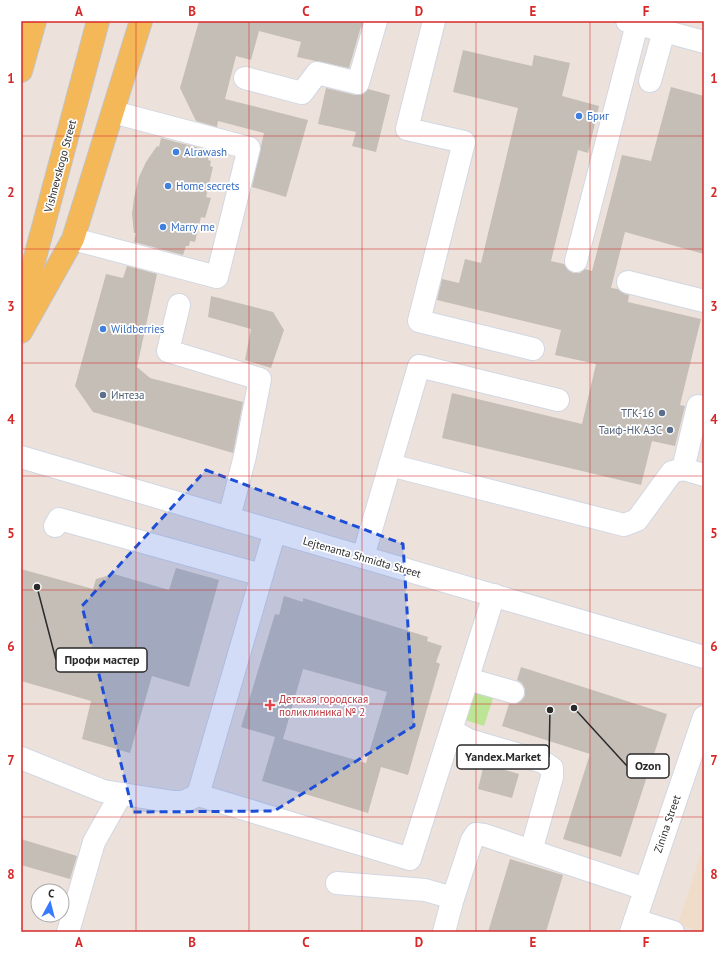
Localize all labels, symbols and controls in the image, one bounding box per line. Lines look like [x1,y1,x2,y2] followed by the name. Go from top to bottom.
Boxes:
[75,3,83,20] text: A
[188,3,196,20] text: B
[302,3,310,20] text: C
[415,3,423,20] text: D
[530,3,537,20] text: E
[643,3,650,20] text: F
[7,70,15,87] text: 1
[710,70,718,87] text: 1
[587,109,610,123] place label: Бриг
[574,111,584,121] marker: Бриг
[41,118,79,215] street label: Vishnevskogo Street
[184,145,227,159] place label: Alrawash
[171,147,181,157] marker: Alrawash
[176,179,240,193] place label: Home secrets
[163,181,173,191] marker: Home secrets
[7,184,15,201] text: 2
[710,184,718,201] text: 2
[171,220,215,234] place label: Marry me
[158,222,168,232] marker: Marry me
[7,298,15,315] text: 3
[710,298,718,315] text: 3
[111,322,165,336] place label: Wildberries
[98,324,108,334] marker: Wildberries
[111,388,145,402] place label: Интеза
[98,390,108,400] marker: Интеза
[621,406,654,420] place label: ТГК-16
[657,408,667,418] marker: ТГК-16
[7,411,15,428] text: 4
[710,411,718,428] text: 4
[599,423,662,437] place label: Таиф-НК АЗС
[665,425,675,435] marker: Таиф-НК АЗС
[7,525,15,542] text: 5
[710,525,718,542] text: 5
[301,533,423,581] street label: Lejtenanta Shmidta Street
[7,638,15,655] text: 6
[710,638,718,655] text: 6
[56,648,147,672] callout: Профи мастер
[64,652,140,667] text: Профи мастер
[279,692,368,719] place label: Детская городская поликлиника № 2
[264,699,276,711] marker: Детская городская поликлиника № 2
[457,745,549,769] callout: Yandex.Market
[464,749,542,764] text: Yandex.Market
[7,752,15,769] text: 7
[710,752,718,769] text: 7
[627,754,669,778] callout: Ozon
[635,758,661,773] text: Ozon
[651,793,684,855] street label: Zinina Street
[7,866,15,883] text: 8
[710,866,718,883] text: 8
[30,883,70,923] north arrow
[47,886,55,900] text: С
[75,934,83,951] text: A
[188,934,196,951] text: B
[302,934,310,951] text: C
[415,934,423,951] text: D
[530,934,537,951] text: E
[643,934,650,951] text: F

